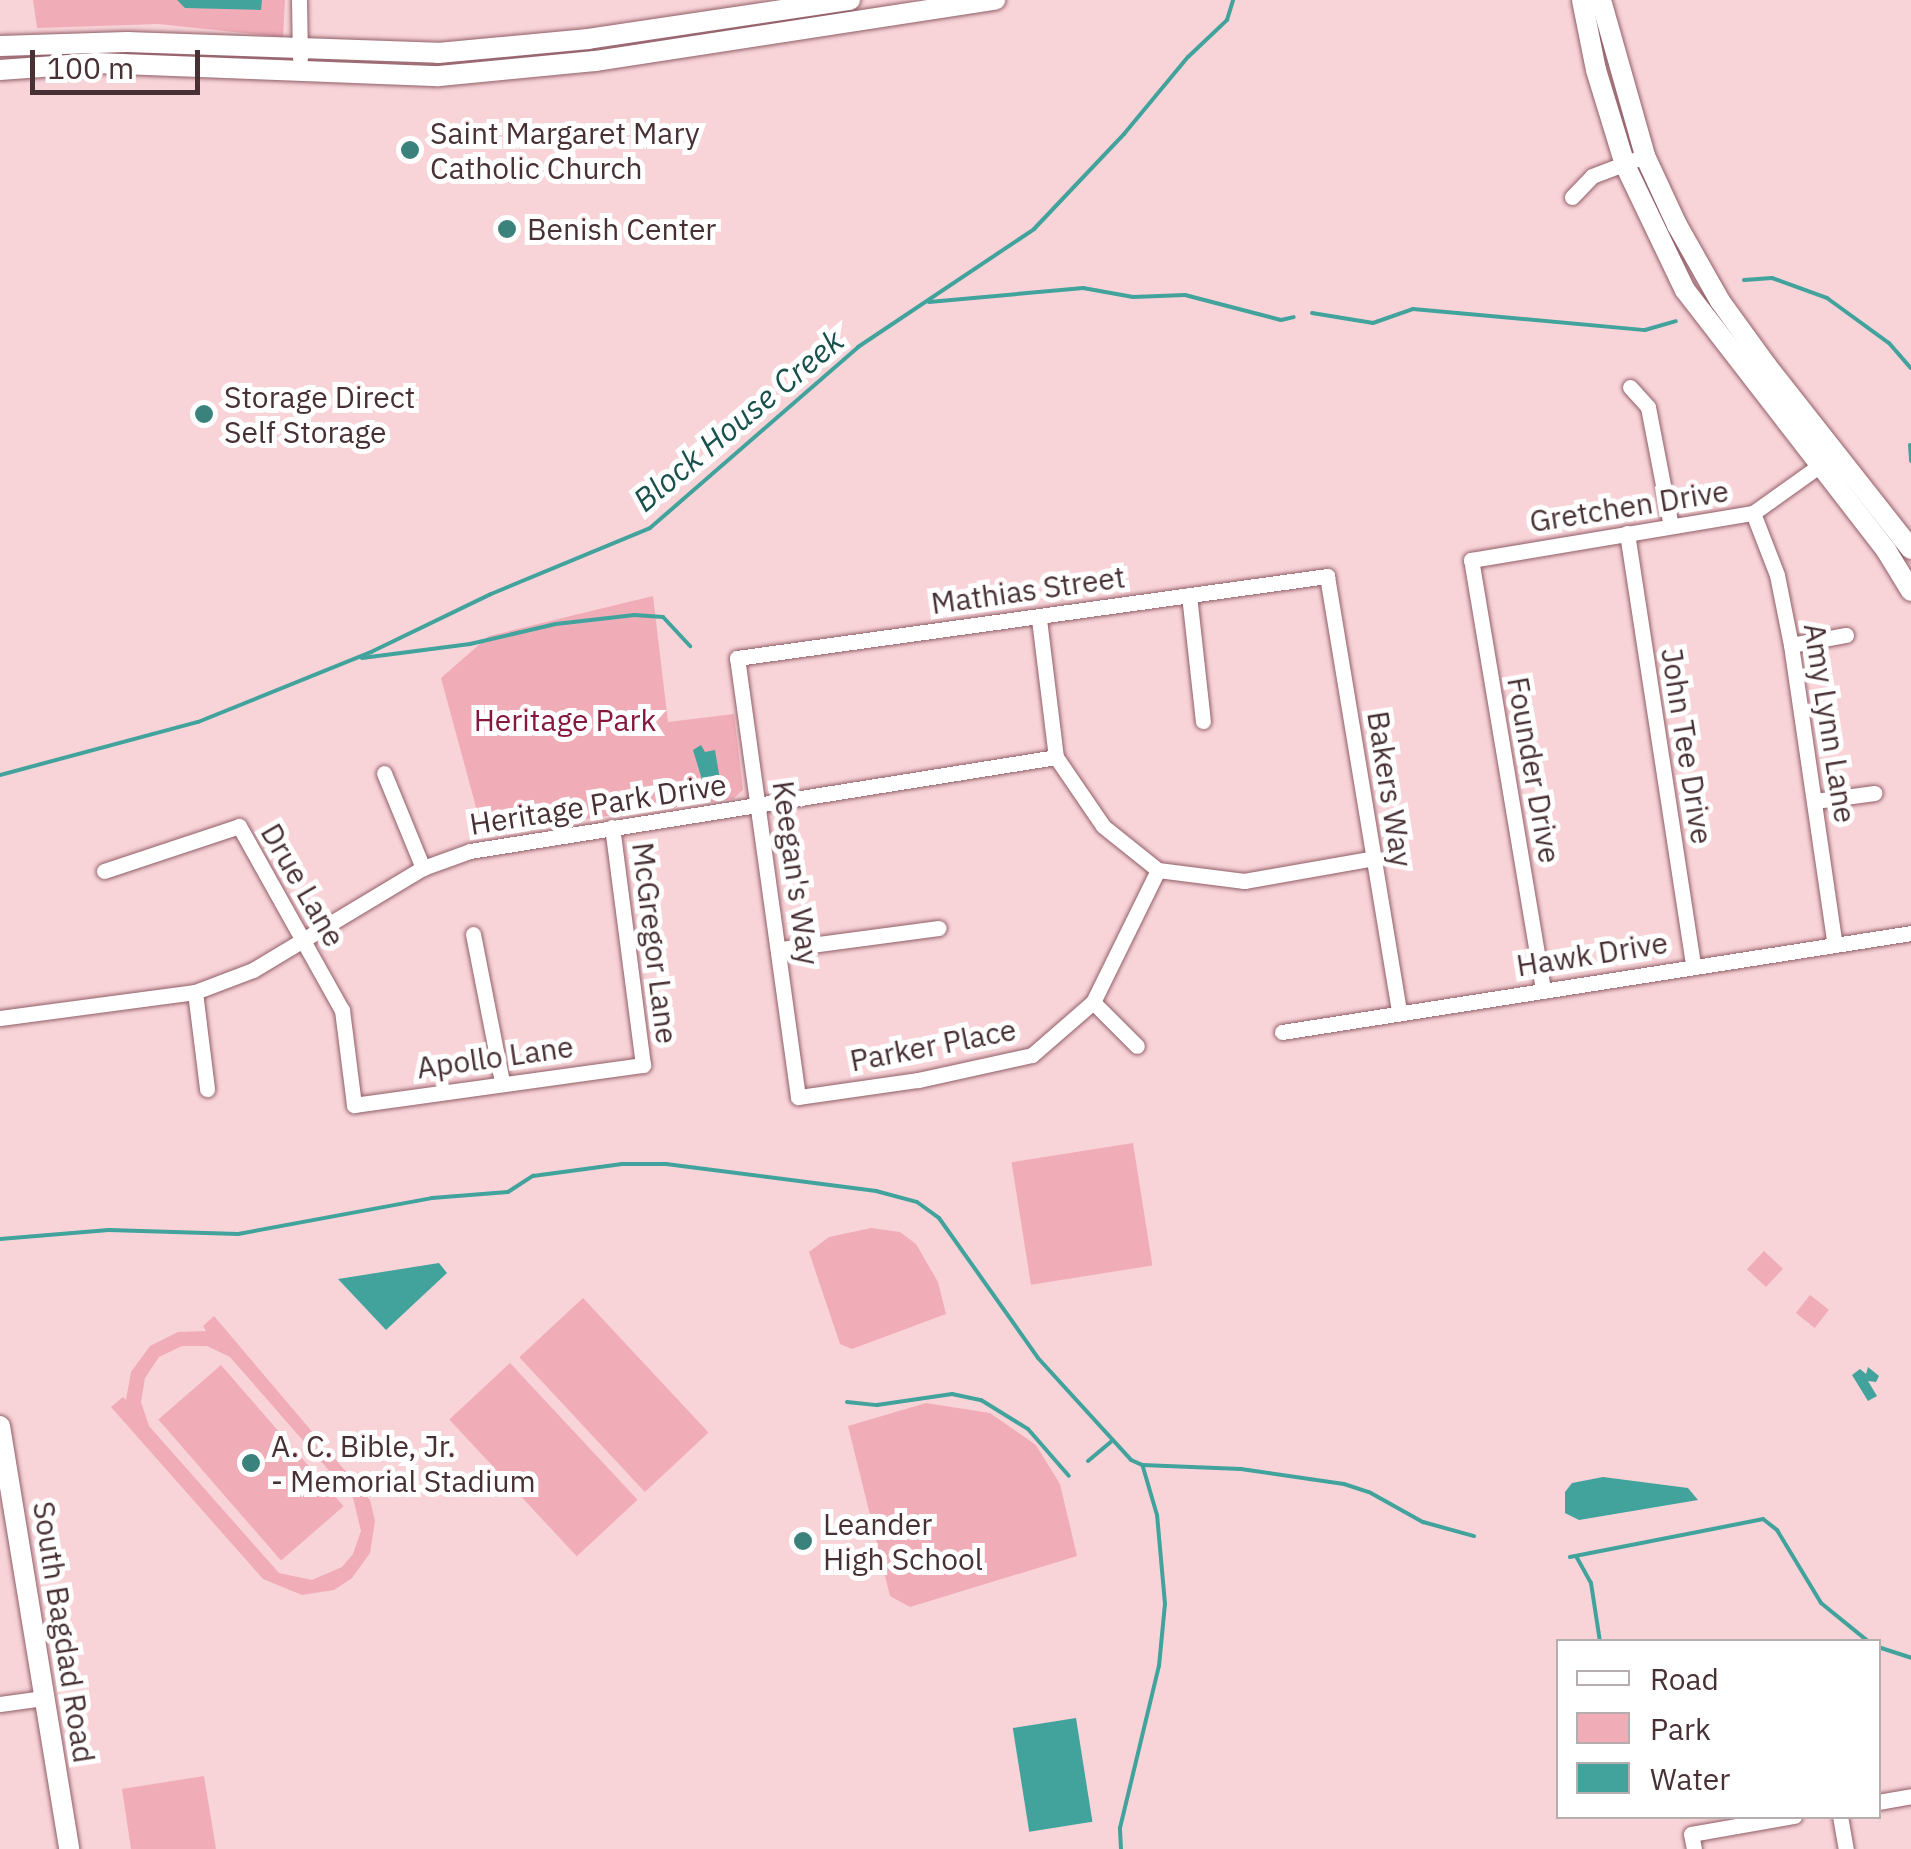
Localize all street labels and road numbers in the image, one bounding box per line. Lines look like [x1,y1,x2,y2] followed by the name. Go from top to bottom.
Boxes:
[1527,473,1731,539] street label: Gretchen Drive
[929,559,1127,621] street label: Mathias Street
[1796,621,1864,825] street label: Amy Lynn Lane
[1654,645,1720,847] street label: John Tee Drive
[1500,674,1568,866] street label: Founder Drive
[1360,708,1420,870] street label: Bakers Way
[467,766,729,842] street label: Heritage Park Drive
[765,779,827,967] street label: Keegan's Way
[253,817,353,953] street label: Drue Lane
[625,840,685,1046] street label: McGregor Lane
[1514,924,1670,984] street label: Hawk Drive
[847,1011,1019,1079] street label: Parker Place
[414,1028,576,1086] street label: Apollo Lane
[26,1499,102,1765] street label: South Bagdad Road

